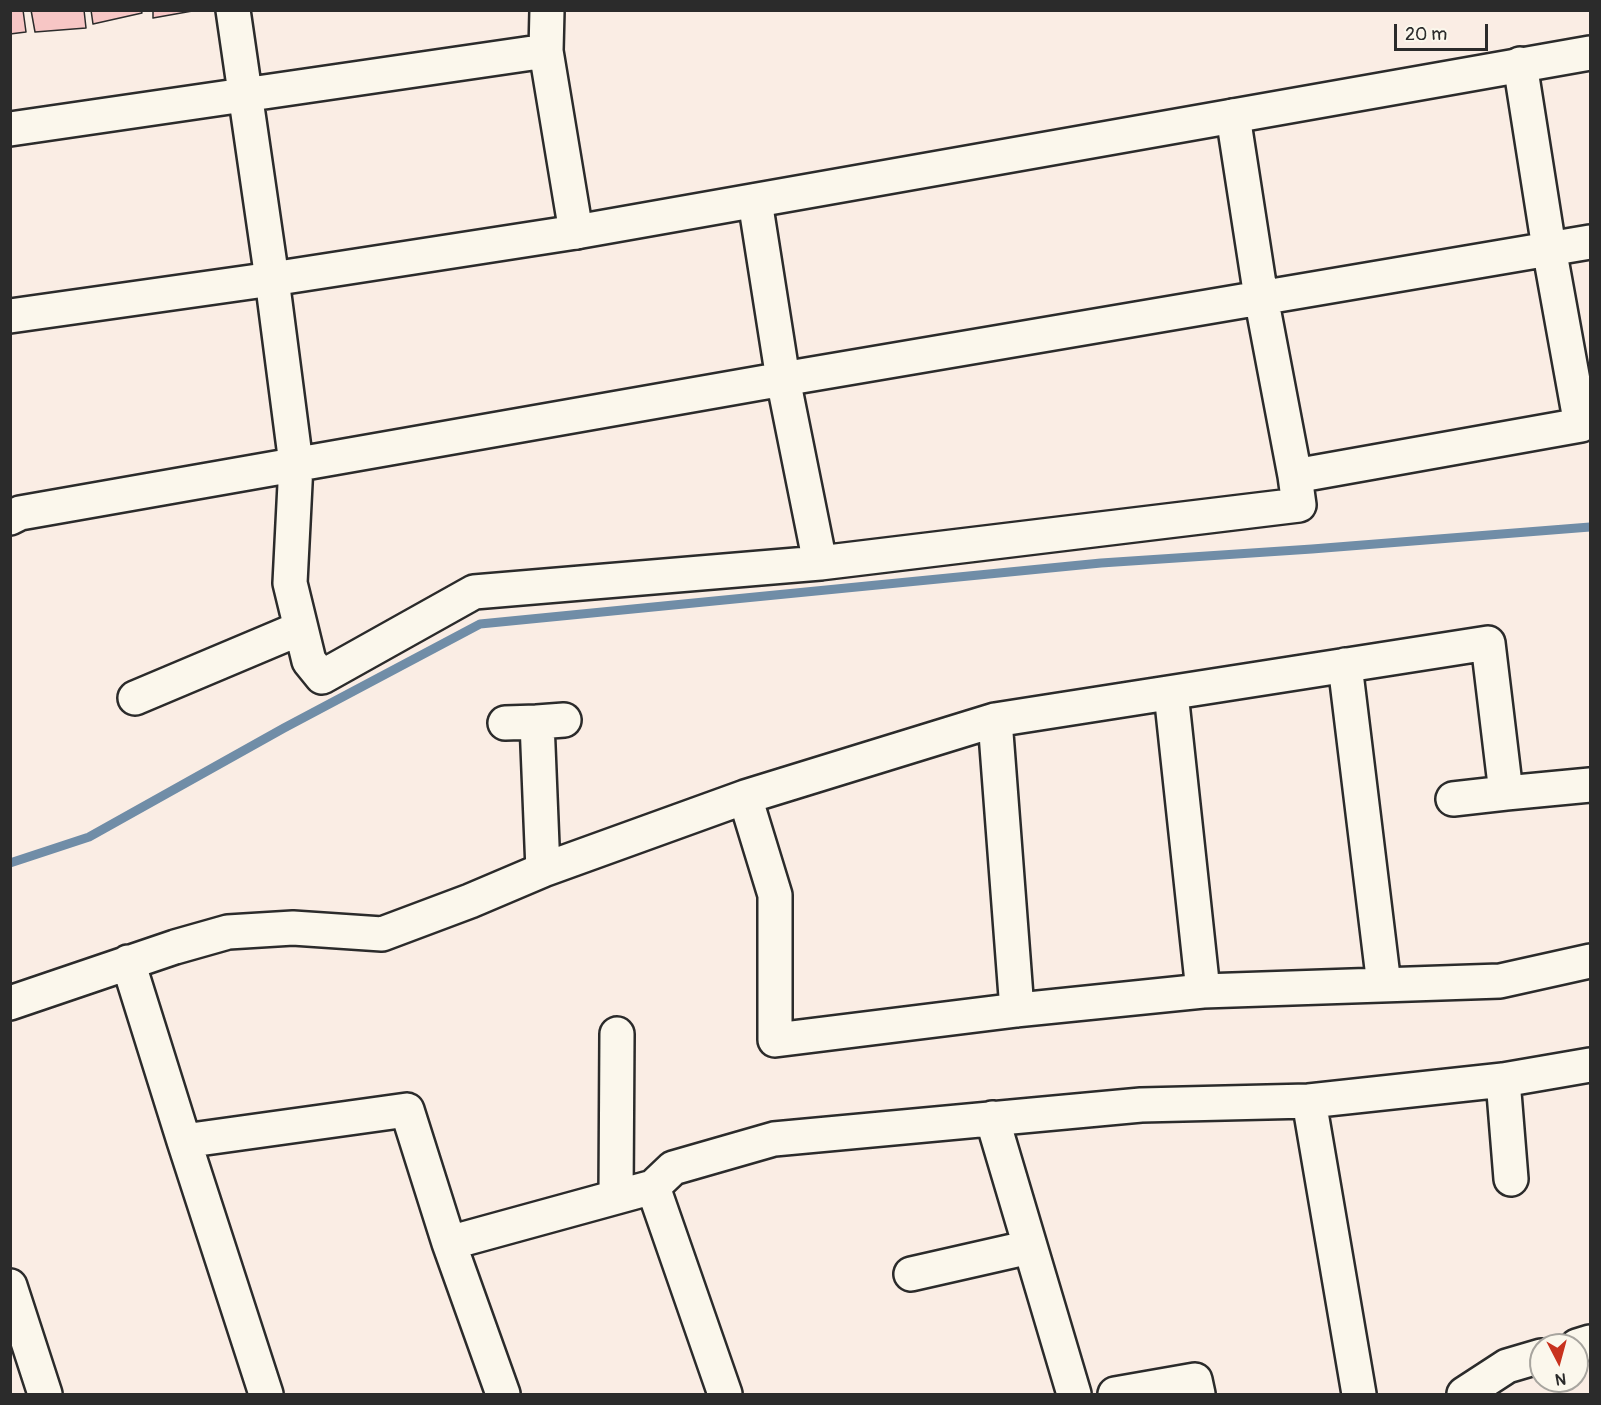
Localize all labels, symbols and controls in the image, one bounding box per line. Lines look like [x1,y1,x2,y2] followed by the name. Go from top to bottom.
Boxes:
[1397,12,1492,50] scale bar
[1405,23,1447,46] text: 20 m
[1529,1333,1589,1393] north arrow
[1554,1368,1567,1389] text: N

